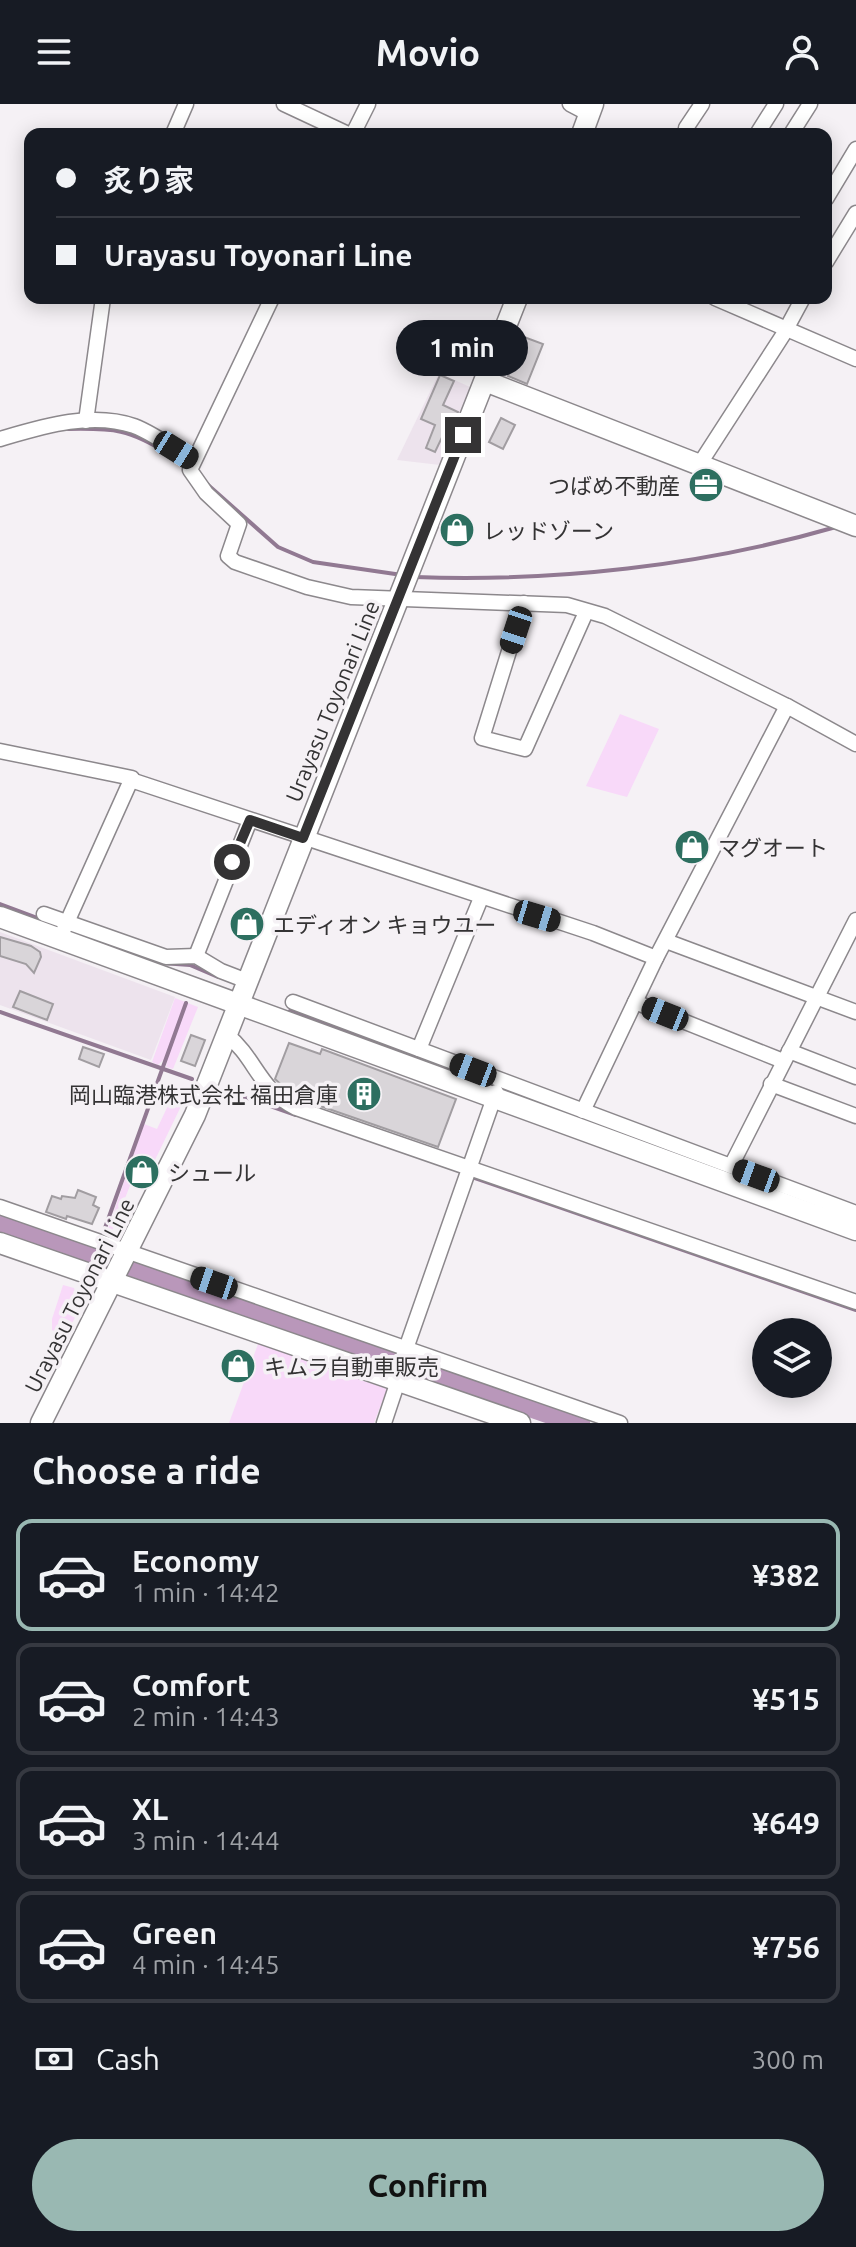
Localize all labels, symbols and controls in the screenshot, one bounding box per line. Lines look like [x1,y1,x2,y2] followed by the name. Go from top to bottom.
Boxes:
[32,30,76,74] icon: menu
[780,30,824,74] icon: person
[376,32,480,73] text: Movio
[104,163,194,197] text: 炙り家
[104,238,413,272] text: Urayasu Toyonari Line
[397,319,529,375] callout: 1 min
[429,333,495,362] text: 1 min
[445,417,481,453] route end
[149,427,203,473] car
[687,466,725,504] office icon: つばめ不動産
[548,473,680,498] place label: つばめ不動産
[438,511,476,549] shop icon: レッドゾーン
[483,518,614,543] place label: レッドゾーン
[280,597,384,805] street label: Urayasu Toyonari Line
[497,603,535,657] car
[673,828,711,866] shop icon: マグオート
[718,835,828,860] place label: マグオート
[214,844,250,880] route start
[511,898,563,934] car
[228,905,266,943] shop icon: エディオン キョウユー
[273,912,497,937] place label: エディオン キョウユー
[638,994,692,1034] car
[446,1050,500,1090] car
[345,1075,383,1113] building icon: 岡山臨港株式会社 福田倉庫
[69,1082,338,1107] place label: 岡山臨港株式会社 福田倉庫
[123,1153,161,1191] shop icon: シュール
[729,1157,783,1195] car
[168,1160,256,1185] place label: シュール
[19,1194,139,1396] street label: Urayasu Toyonari Line
[187,1264,241,1302] car
[752,1318,832,1398] map controls
[752,1318,832,1398] button: layers
[219,1347,257,1385] shop icon: キムラ自動車販売
[264,1354,439,1379] place label: キムラ自動車販売
[32,1450,261,1491] text: Choose a ride
[36,1539,108,1611] icon: car
[132,1544,259,1578] text: Economy
[752,1558,820,1592] text: ¥382
[132,1578,280,1607] text: 1 min · 14:42
[36,1663,108,1735] icon: car
[132,1668,250,1702] text: Comfort
[752,1682,820,1716] text: ¥515
[132,1702,280,1731] text: 2 min · 14:43
[36,1787,108,1859] icon: car
[132,1792,168,1826] text: XL
[752,1806,820,1840] text: ¥649
[132,1826,280,1855] text: 3 min · 14:44
[36,1911,108,1983] icon: car
[132,1916,217,1950] text: Green
[752,1930,820,1964] text: ¥756
[132,1950,280,1979] text: 4 min · 14:45
[32,2037,76,2081] icon: cash
[96,2042,160,2076] text: Cash
[752,2045,824,2074] text: 300 m
[32,2139,824,2231] button: Confirm

